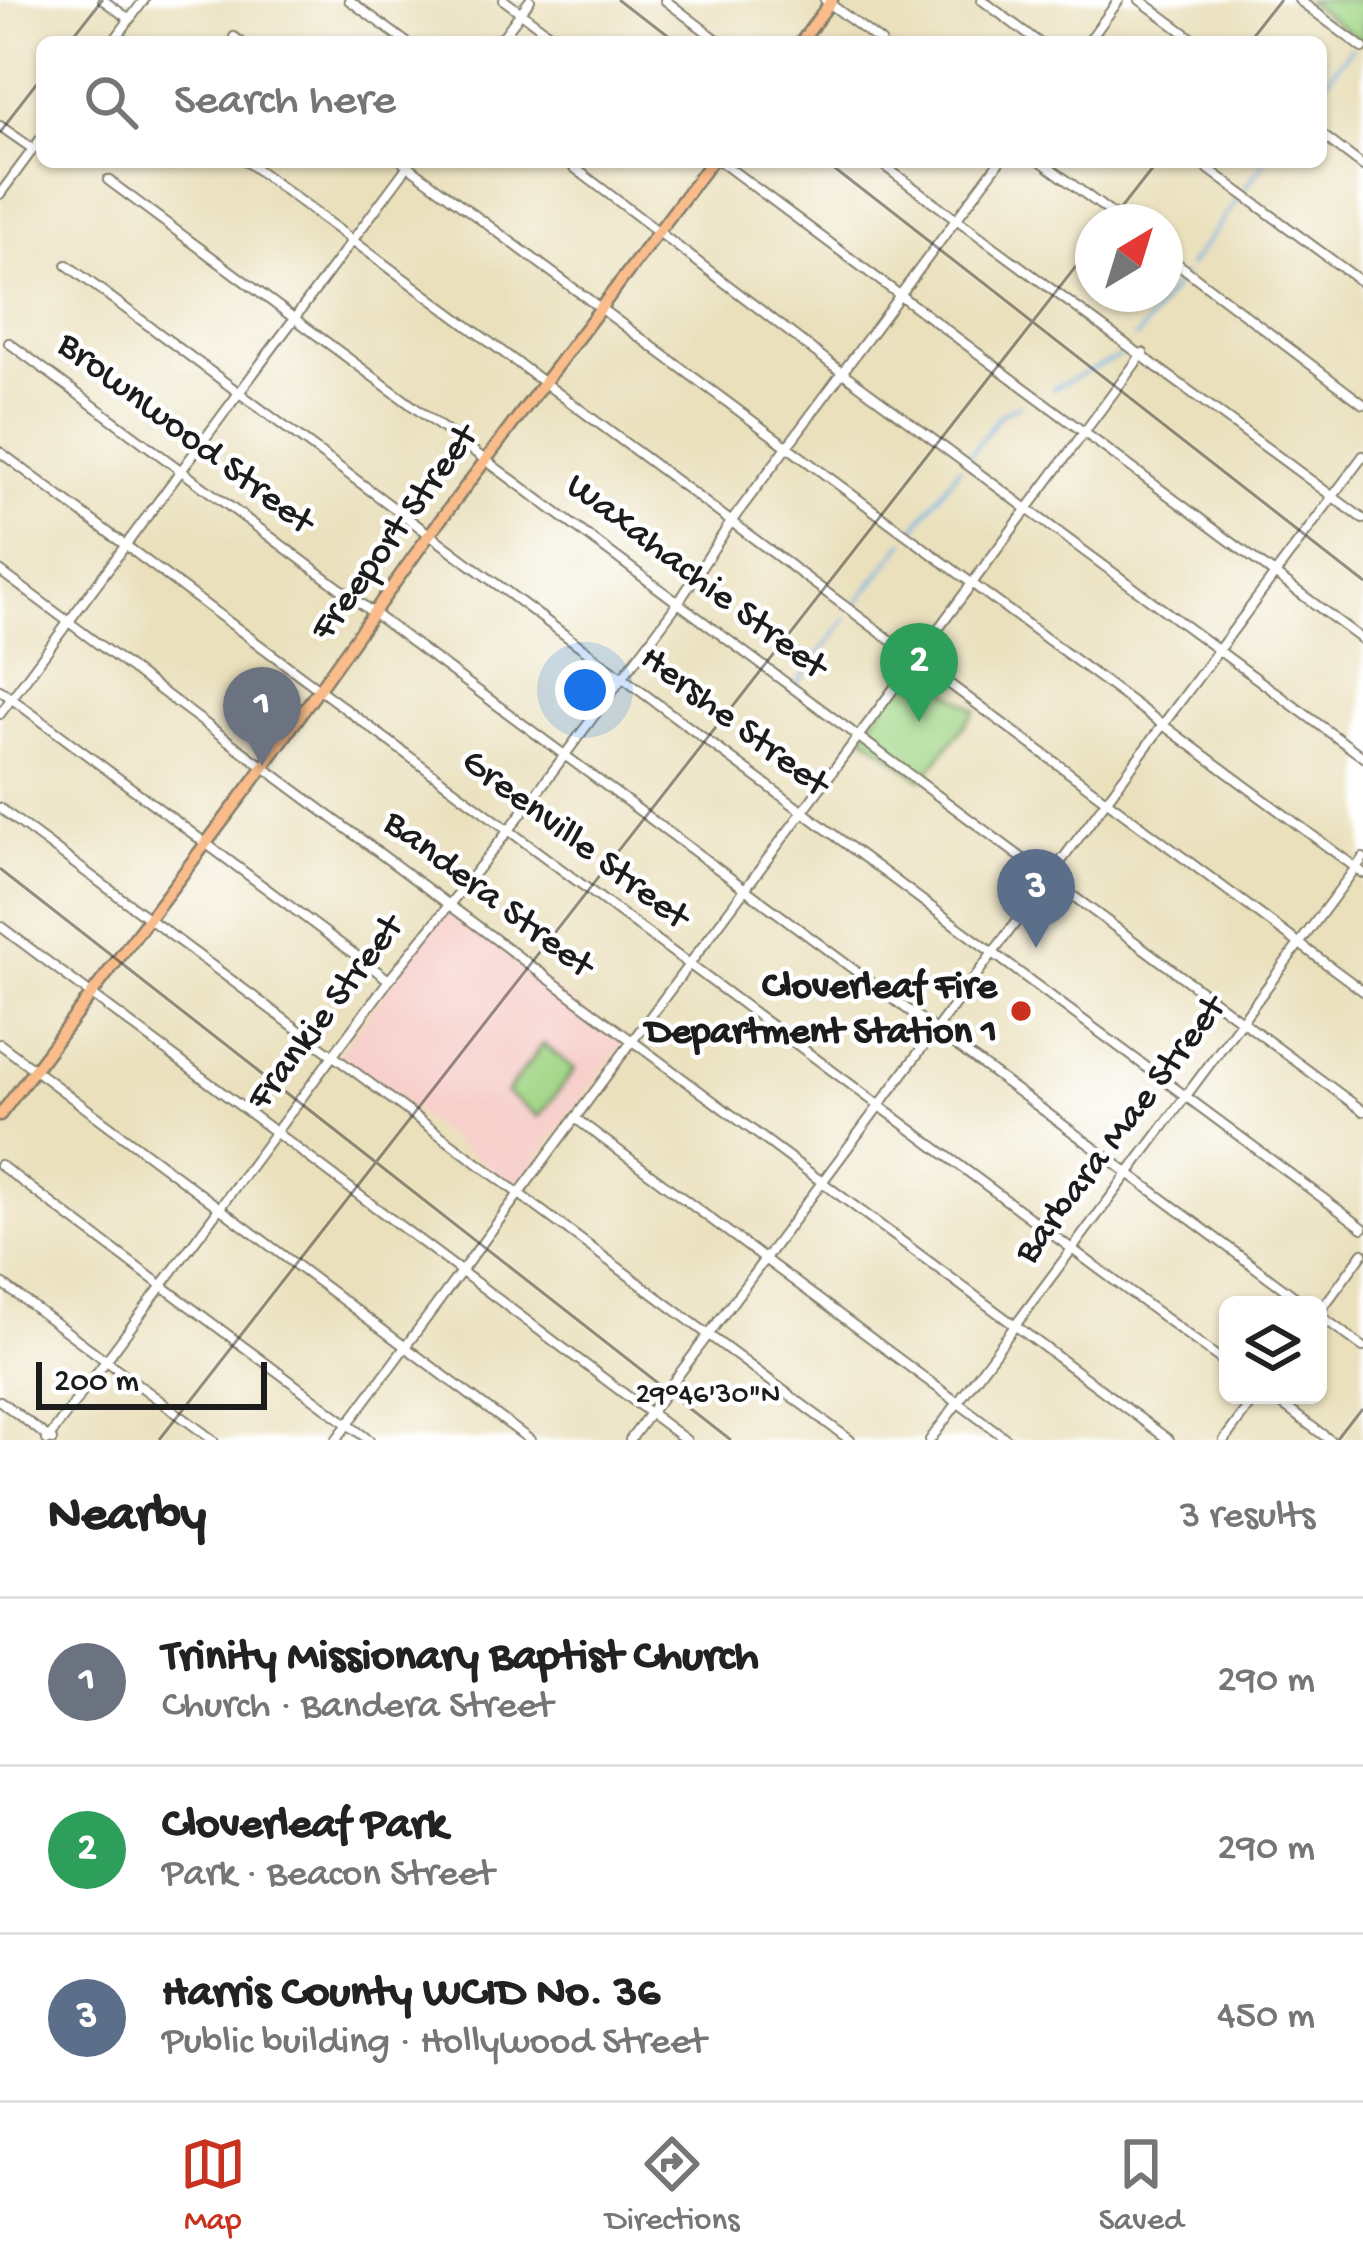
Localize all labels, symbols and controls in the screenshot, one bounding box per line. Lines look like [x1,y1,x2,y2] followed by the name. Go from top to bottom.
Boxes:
[36,36,1327,168] search box
[78,69,144,135] icon: search
[174,76,396,129] text: Search here
[1075,204,1183,312] north arrow
[46,323,324,548] street label: Brownwood Street
[301,414,492,652] street label: Freeport Street
[555,465,837,693] street label: Waxahachie Street
[880,623,958,722] pin: 2
[629,637,839,811] street label: Hershe Street
[555,660,615,720] your location
[223,667,301,766] pin: 1
[451,740,699,943] street label: Greenville Street
[372,801,604,992] street label: Bandera Street
[997,849,1075,948] pin: 3
[238,905,417,1122] street label: Frankie Street
[643,966,999,1057] place label: Cloverleaf Fire Department Station 1
[1005,985,1240,1275] street label: Barbara Mae Street
[1008,998,1034,1024] marker: Cloverleaf Fire Department Station 1
[1219,1296,1327,1404] map controls
[1219,1296,1327,1404] button: layers
[36,1356,267,1409] scale bar
[54,1364,139,1402] text: 200 m
[636,1379,780,1414] text: 29°46'30"N
[48,1488,206,1548] text: Nearby
[1180,1495,1315,1541] text: 3 results
[162,1632,759,1685] text: Trinity Missionary Baptist Church
[79,1659,95,1705] text: 1
[1217,1659,1315,1705] text: 290 m
[162,1685,553,1731] text: Church · Bandera Street
[162,1800,447,1853] text: Cloverleaf Park
[77,1827,97,1873] text: 2
[1217,1827,1315,1873] text: 290 m
[162,1853,494,1899] text: Park · Beacon Street
[162,1968,660,2021] text: Harris County WCID No. 36
[77,1995,97,2041] text: 3
[1217,1995,1315,2041] text: 450 m
[162,2021,706,2067] text: Public building · Hollywood Street
[180,2131,246,2241] tab: Map
[605,2131,739,2241] tab: Directions
[1099,2131,1183,2241] tab: Saved

